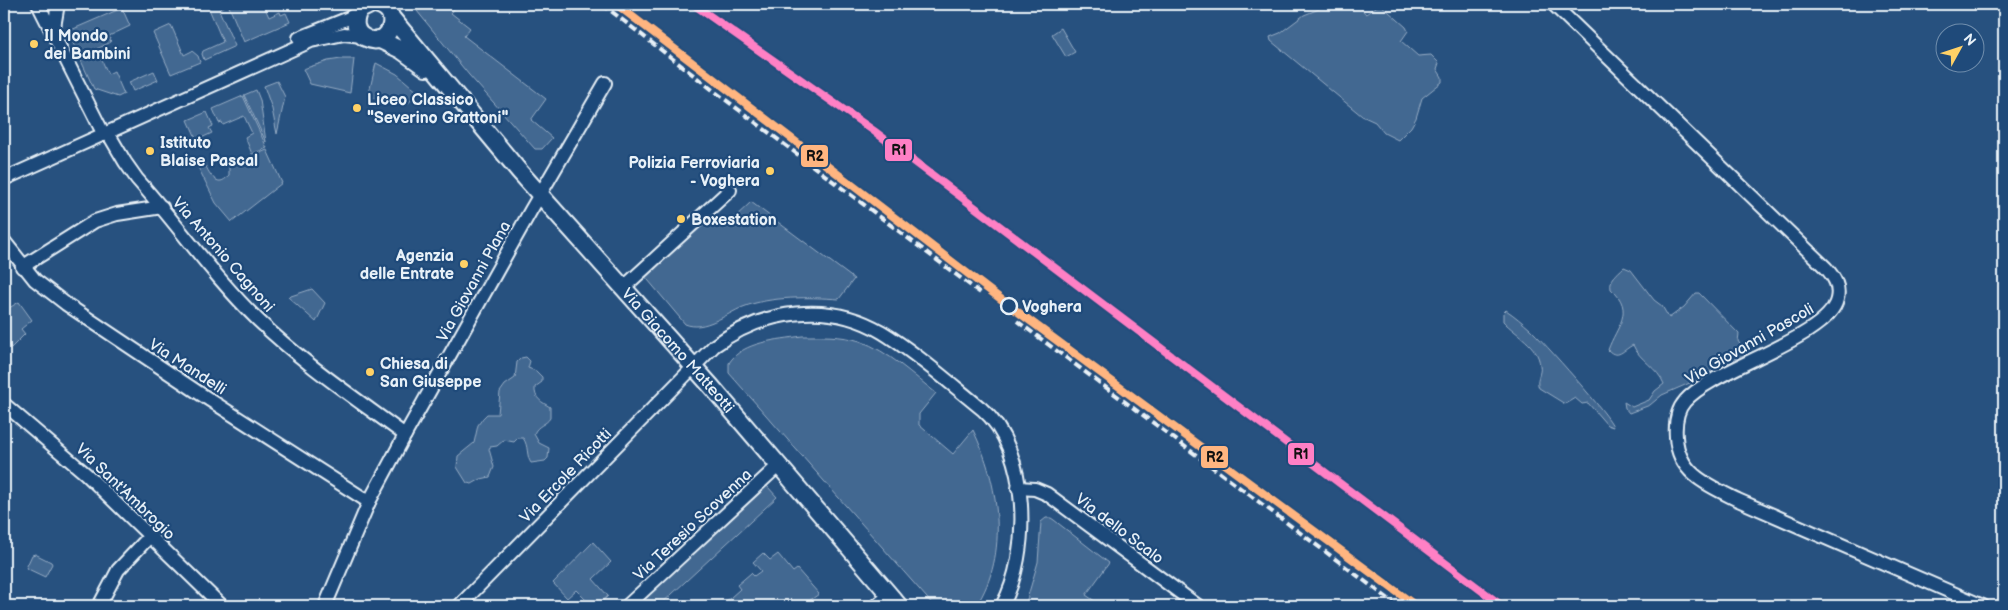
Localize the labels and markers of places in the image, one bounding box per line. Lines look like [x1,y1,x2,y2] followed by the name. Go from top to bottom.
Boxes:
[44,27,131,64] place label: Il Mondo dei Bambini
[28,38,40,50] marker: Il Mondo dei Bambini
[367,91,508,128] place label: Liceo Classico "Severino Grattoni"
[351,102,363,114] marker: Liceo Classico "Severino Grattoni"
[160,134,258,171] place label: Istituto Blaise Pascal
[144,145,156,157] marker: Istituto Blaise Pascal
[629,154,760,191] place label: Polizia Ferroviaria - Voghera
[764,165,776,177] marker: Polizia Ferroviaria - Voghera
[691,211,777,230] place label: Boxestation
[675,213,687,225] marker: Boxestation
[360,247,454,284] place label: Agenzia delle Entrate
[458,258,470,270] marker: Agenzia delle Entrate
[1000,297,1018,315] marker: Voghera
[1022,298,1082,317] place label: Voghera
[380,355,481,392] place label: Chiesa di San Giuseppe
[364,366,376,378] marker: Chiesa di San Giuseppe

